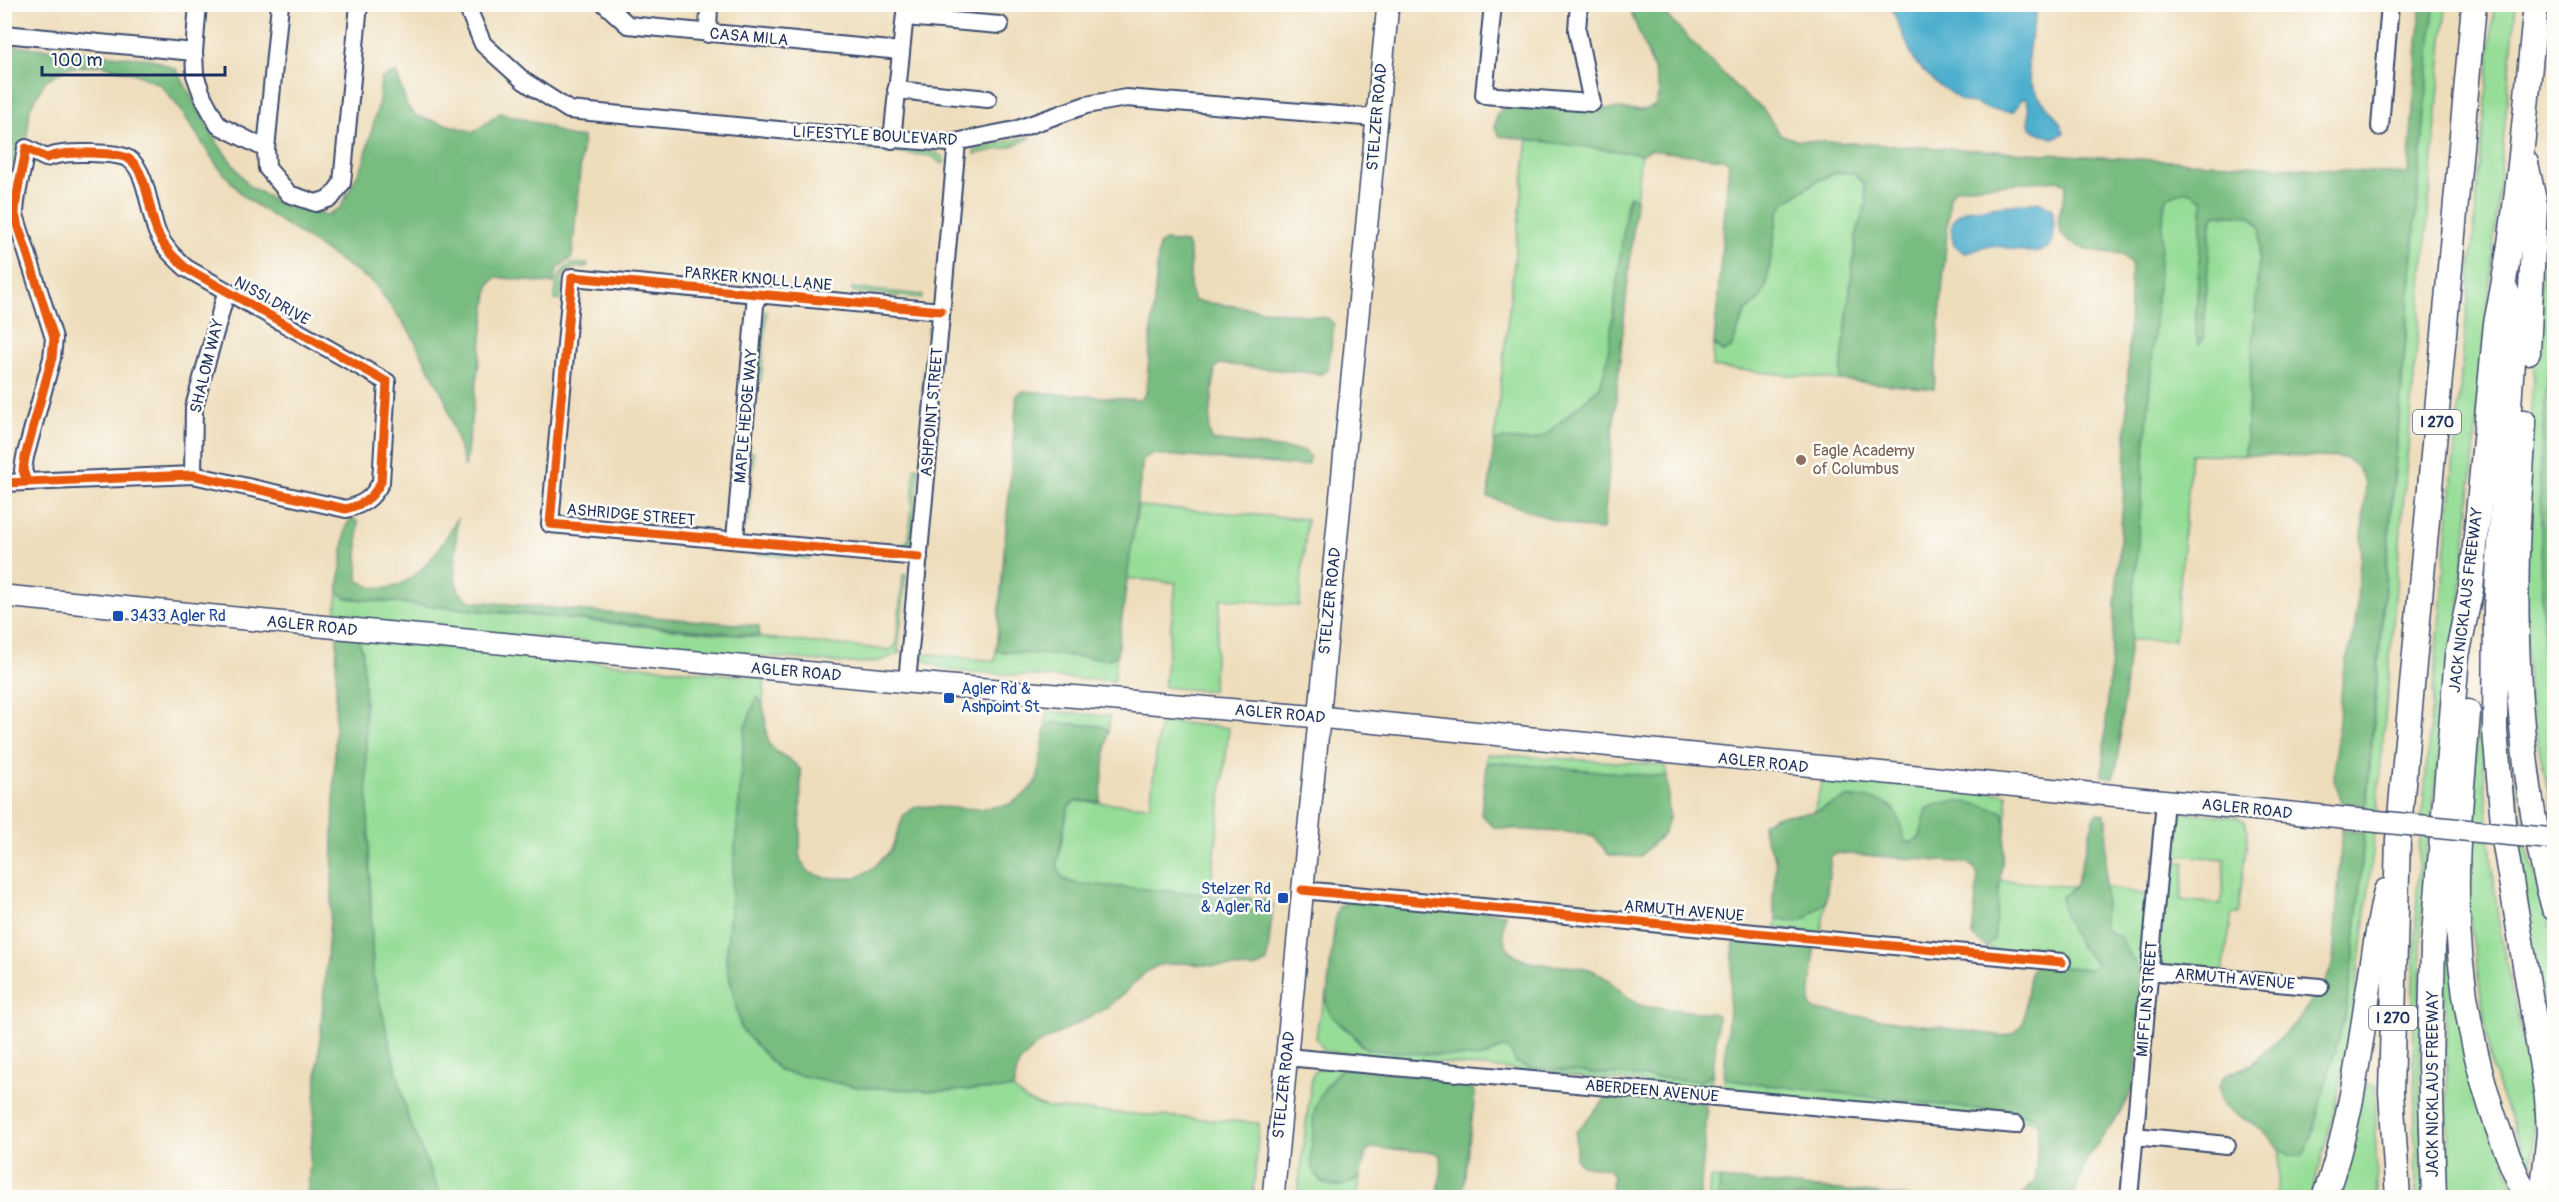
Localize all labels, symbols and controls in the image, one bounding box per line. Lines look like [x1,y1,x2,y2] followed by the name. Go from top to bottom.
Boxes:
[709,24,789,50] street label: CASA MILA
[42,39,225,77] scale bar
[51,49,103,72] text: 100 m
[1362,63,1392,171] street label: STELZER ROAD
[792,122,958,150] street label: LIFESTYLE BOULEVARD
[683,263,833,295] street label: PARKER KNOLL LANE
[231,272,313,330] street label: NISSI DRIVE
[186,317,228,415] street label: SHALOM WAY
[916,347,948,477] street label: ASHPOINT STREET
[730,348,762,484] street label: MAPLE HEDGE WAY
[2413,410,2461,434] road number: I 270
[1813,441,1915,479] place label: Eagle Academy of Columbus
[1794,453,1808,467] marker: Eagle Academy of Columbus
[566,499,696,531] street label: ASHRIDGE STREET
[2445,506,2487,694] street label: JACK NICKLAUS FREEWAY
[1314,547,1346,655] street label: STELZER ROAD
[130,606,226,626] place label: 3433 Agler Rd
[111,609,125,623] marker: 3433 Agler Rd
[266,611,358,641] street label: AGLER ROAD
[750,658,842,686] street label: AGLER ROAD
[961,679,1040,717] place label: Agler Rd & Ashpoint St
[942,691,956,705] marker: Agler Rd & Ashpoint St
[1234,700,1326,728] street label: AGLER ROAD
[1717,748,1809,778] street label: AGLER ROAD
[2201,794,2293,824] street label: AGLER ROAD
[1201,879,1271,917] place label: Stelzer Rd & Agler Rd
[1276,891,1290,905] marker: Stelzer Rd & Agler Rd
[1623,896,1745,926] street label: ARMUTH AVENUE
[2132,940,2162,1058] street label: MIFFLIN STREET
[2174,964,2296,994] street label: ARMUTH AVENUE
[2423,991,2443,1177] street label: JACK NICKLAUS FREEWAY
[2369,1006,2417,1030] road number: I 270
[1268,1031,1300,1139] street label: STELZER ROAD
[1584,1075,1720,1107] street label: ABERDEEN AVENUE

